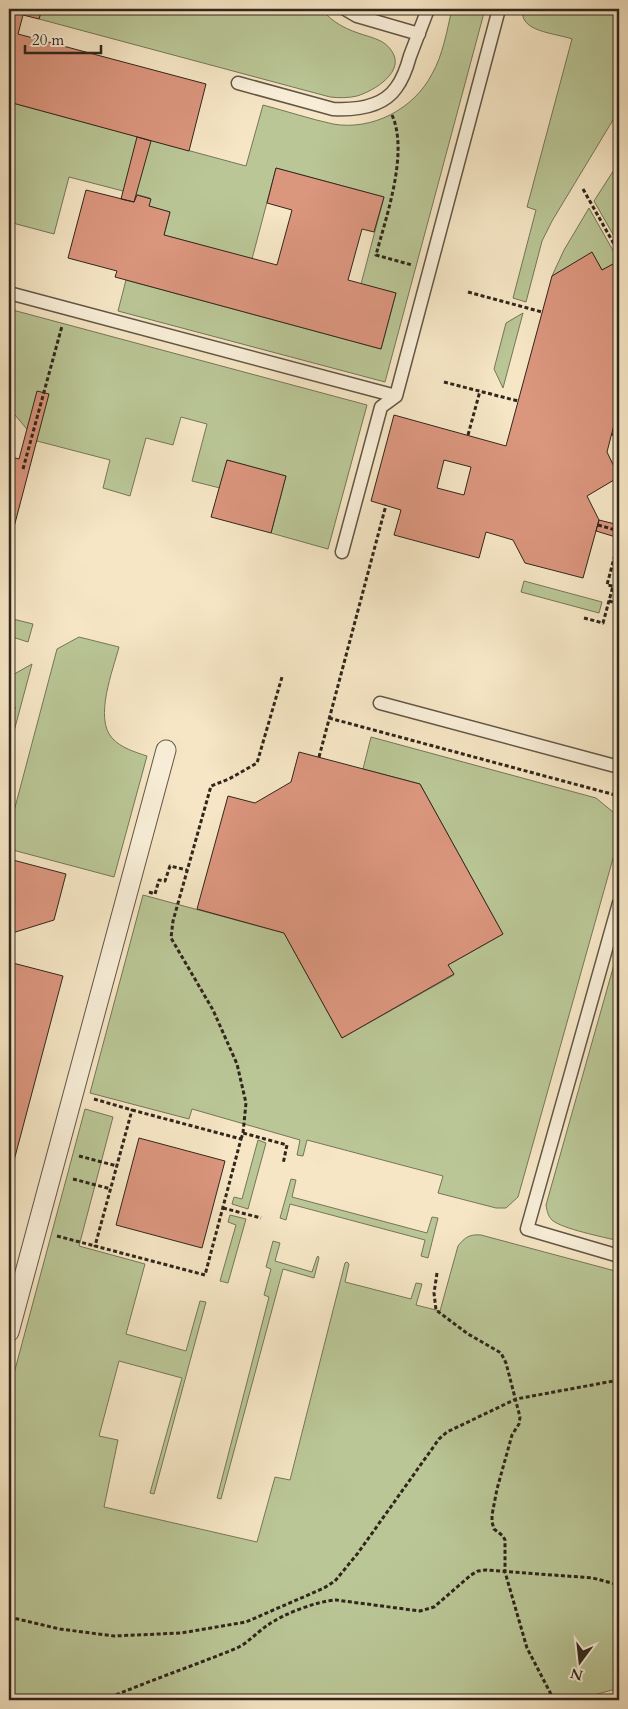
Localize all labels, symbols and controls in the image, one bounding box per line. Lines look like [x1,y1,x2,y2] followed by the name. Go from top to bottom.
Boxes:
[25,22,101,54] scale bar
[32,30,64,50] text: 20 m
[556,1636,606,1686] north arrow
[568,1663,585,1685] text: N

